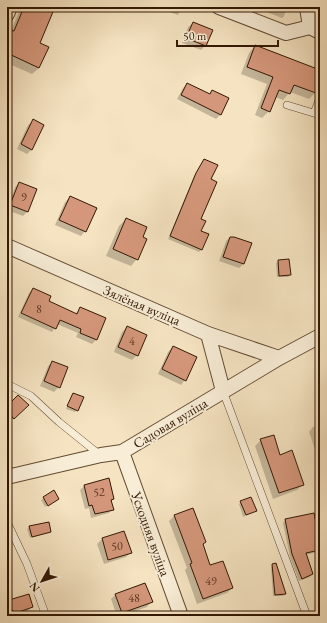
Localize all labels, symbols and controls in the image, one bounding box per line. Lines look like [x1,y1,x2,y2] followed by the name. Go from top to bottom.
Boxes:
[177,22,278,48] scale bar
[183,28,207,44] text: 50 m
[21,189,27,205] house number: 9
[101,281,184,329] street label: Зялёная вуліца
[36,301,42,317] house number: 8
[129,333,135,349] house number: 4
[129,393,211,452] street label: Садовая вуліца
[93,484,105,500] house number: 52
[127,488,175,579] street label: Усходняя вуліца
[111,538,123,554] house number: 50
[22,561,62,601] north arrow
[205,573,217,589] house number: 49
[26,579,42,595] text: N
[128,590,140,606] house number: 48

